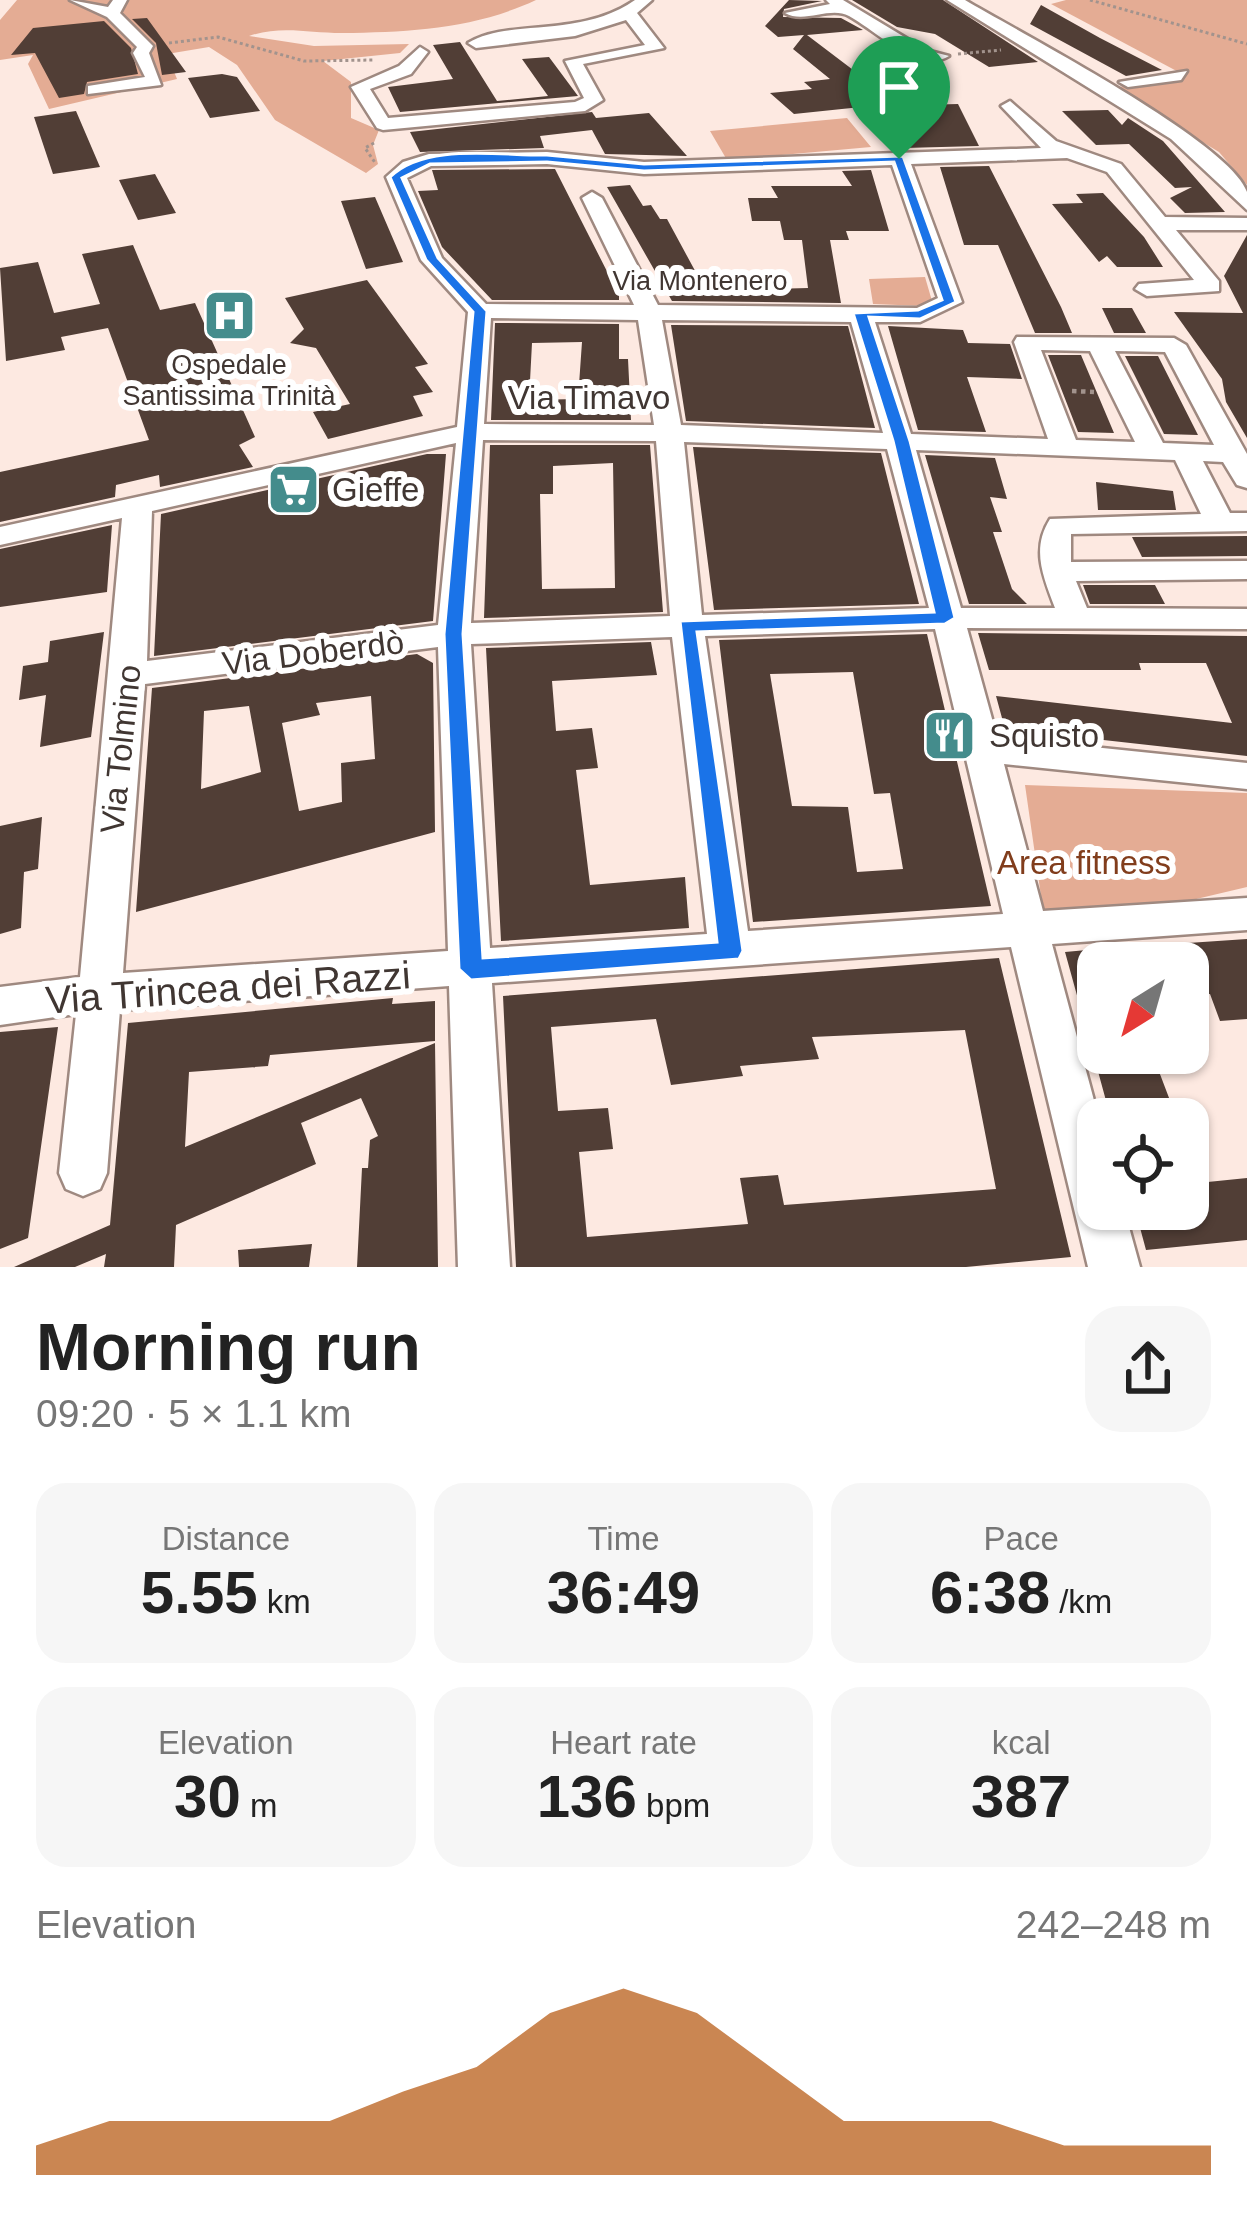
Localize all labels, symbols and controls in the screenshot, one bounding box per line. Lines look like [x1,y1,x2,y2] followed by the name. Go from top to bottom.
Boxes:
[848,36,950,159] pin
[866,54,932,120] icon: arrive
[612,266,788,296] street label: Via Montenero
[201,287,257,343] hospital icon: Ospedale Santissima Trinità
[122,350,337,411] place label: Ospedale Santissima Trinità
[508,379,670,416] street label: Via Timavo
[265,461,321,517] supermarket icon: Gieffe
[332,471,419,508] place label: Gieffe
[220,623,406,682] street label: Via Doberdò
[93,663,148,835] street label: Via Tolmino
[922,707,978,763] restaurant icon: Squisto
[989,717,1099,754] place label: Squisto
[997,844,1171,881] park label: Area fitness
[1077,942,1209,1074] north arrow
[1077,942,1209,1230] map controls
[44,953,412,1022] street label: Via Trincea dei Razzi
[1077,1098,1209,1230] button: locate
[1085,1306,1211,1432] button: share
[36,1310,421,1384] text: Morning run
[36,1392,351,1435] text: 09:20 · 5 × 1.1 km
[162,1520,290,1557] text: Distance
[587,1520,660,1557] text: Time
[984,1520,1059,1557] text: Pace
[141,1559,258,1626] text: 5.55
[547,1559,700,1626] text: 36:49
[930,1559,1050,1626] text: 6:38
[258,1583,311,1620] text: km
[1050,1583,1112,1620] text: /km
[158,1724,294,1761] text: Elevation
[550,1724,697,1761] text: Heart rate
[992,1724,1051,1761] text: kcal
[174,1763,241,1830] text: 30
[537,1763,637,1830] text: 136
[971,1763,1071,1830] text: 387
[241,1787,278,1824] text: m
[637,1787,710,1824] text: bpm
[36,1903,196,1946] text: Elevation
[1016,1903,1211,1946] text: 242–248 m

